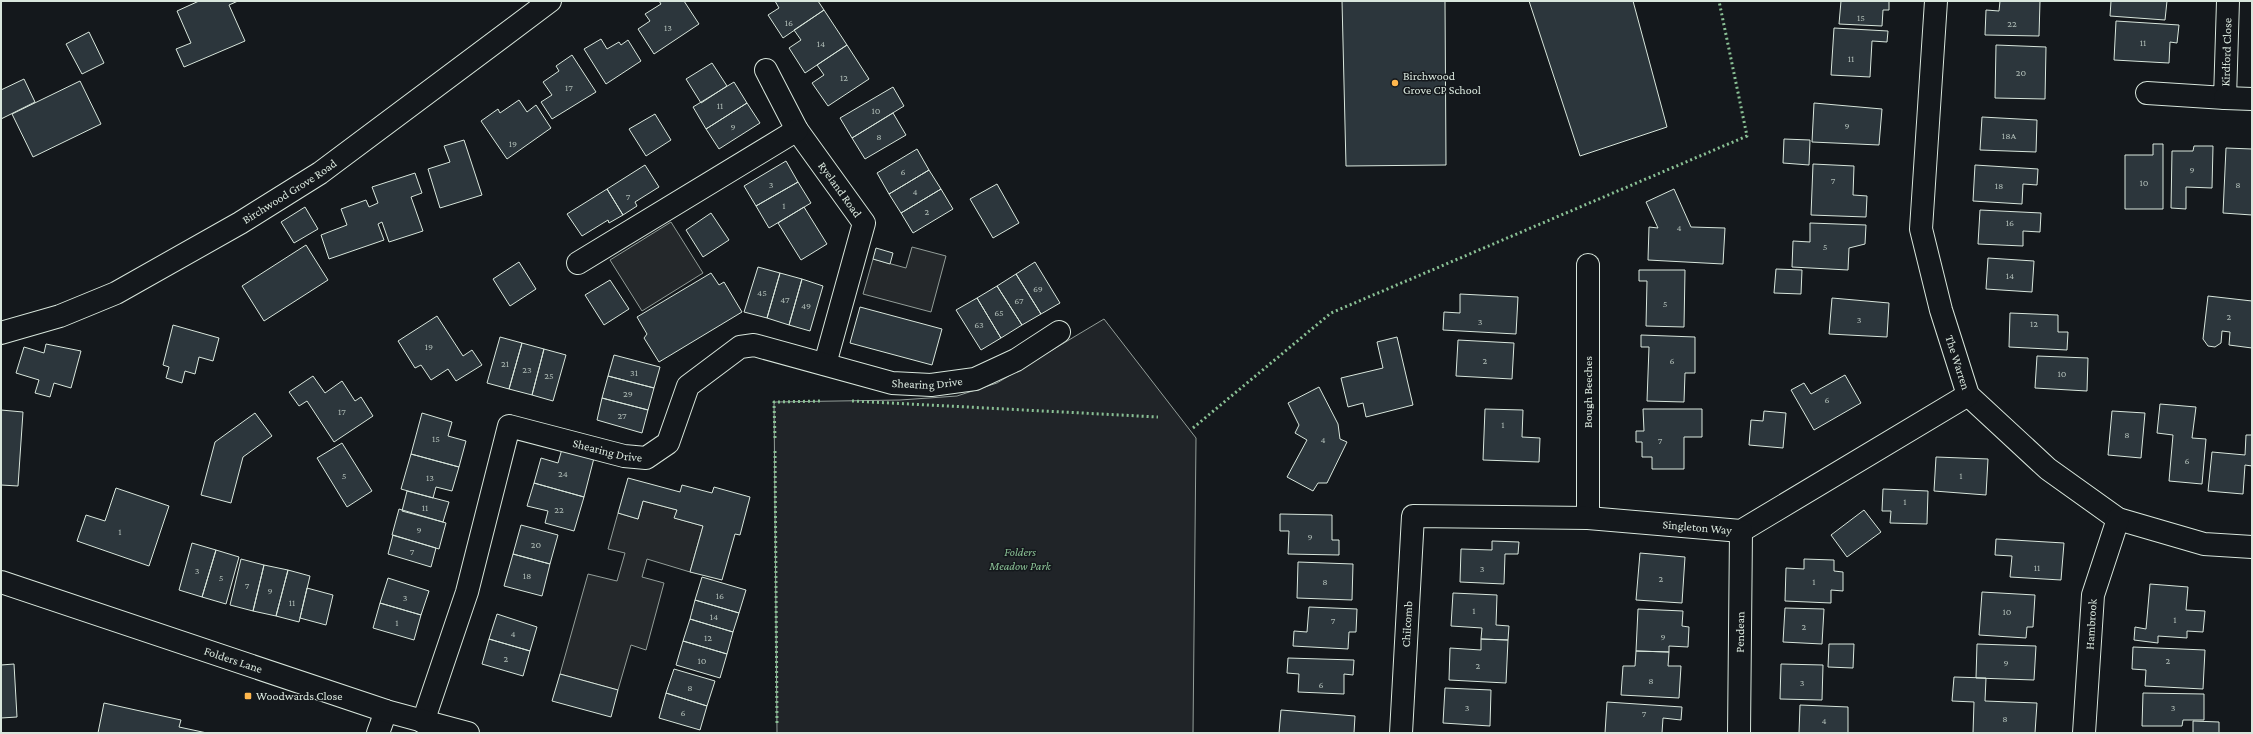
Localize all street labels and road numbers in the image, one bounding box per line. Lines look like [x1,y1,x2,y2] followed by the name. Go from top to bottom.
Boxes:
[2218,18,2234,87] street label: Kirdford Close
[240,156,340,227] street label: Birchwood Grove Road
[815,159,865,221] street label: Ryeland Road
[1942,333,1973,392] street label: The Warren
[1581,356,1595,428] street label: Bough Beeches
[891,374,963,392] street label: Shearing Drive
[571,436,643,465] street label: Shearing Drive
[1662,517,1733,537] street label: Singleton Way
[2082,598,2100,650] street label: Hambrook
[1399,601,1415,648] street label: Chilcomb
[1733,611,1747,653] street label: Pendean
[202,644,264,676] street label: Folders Lane

